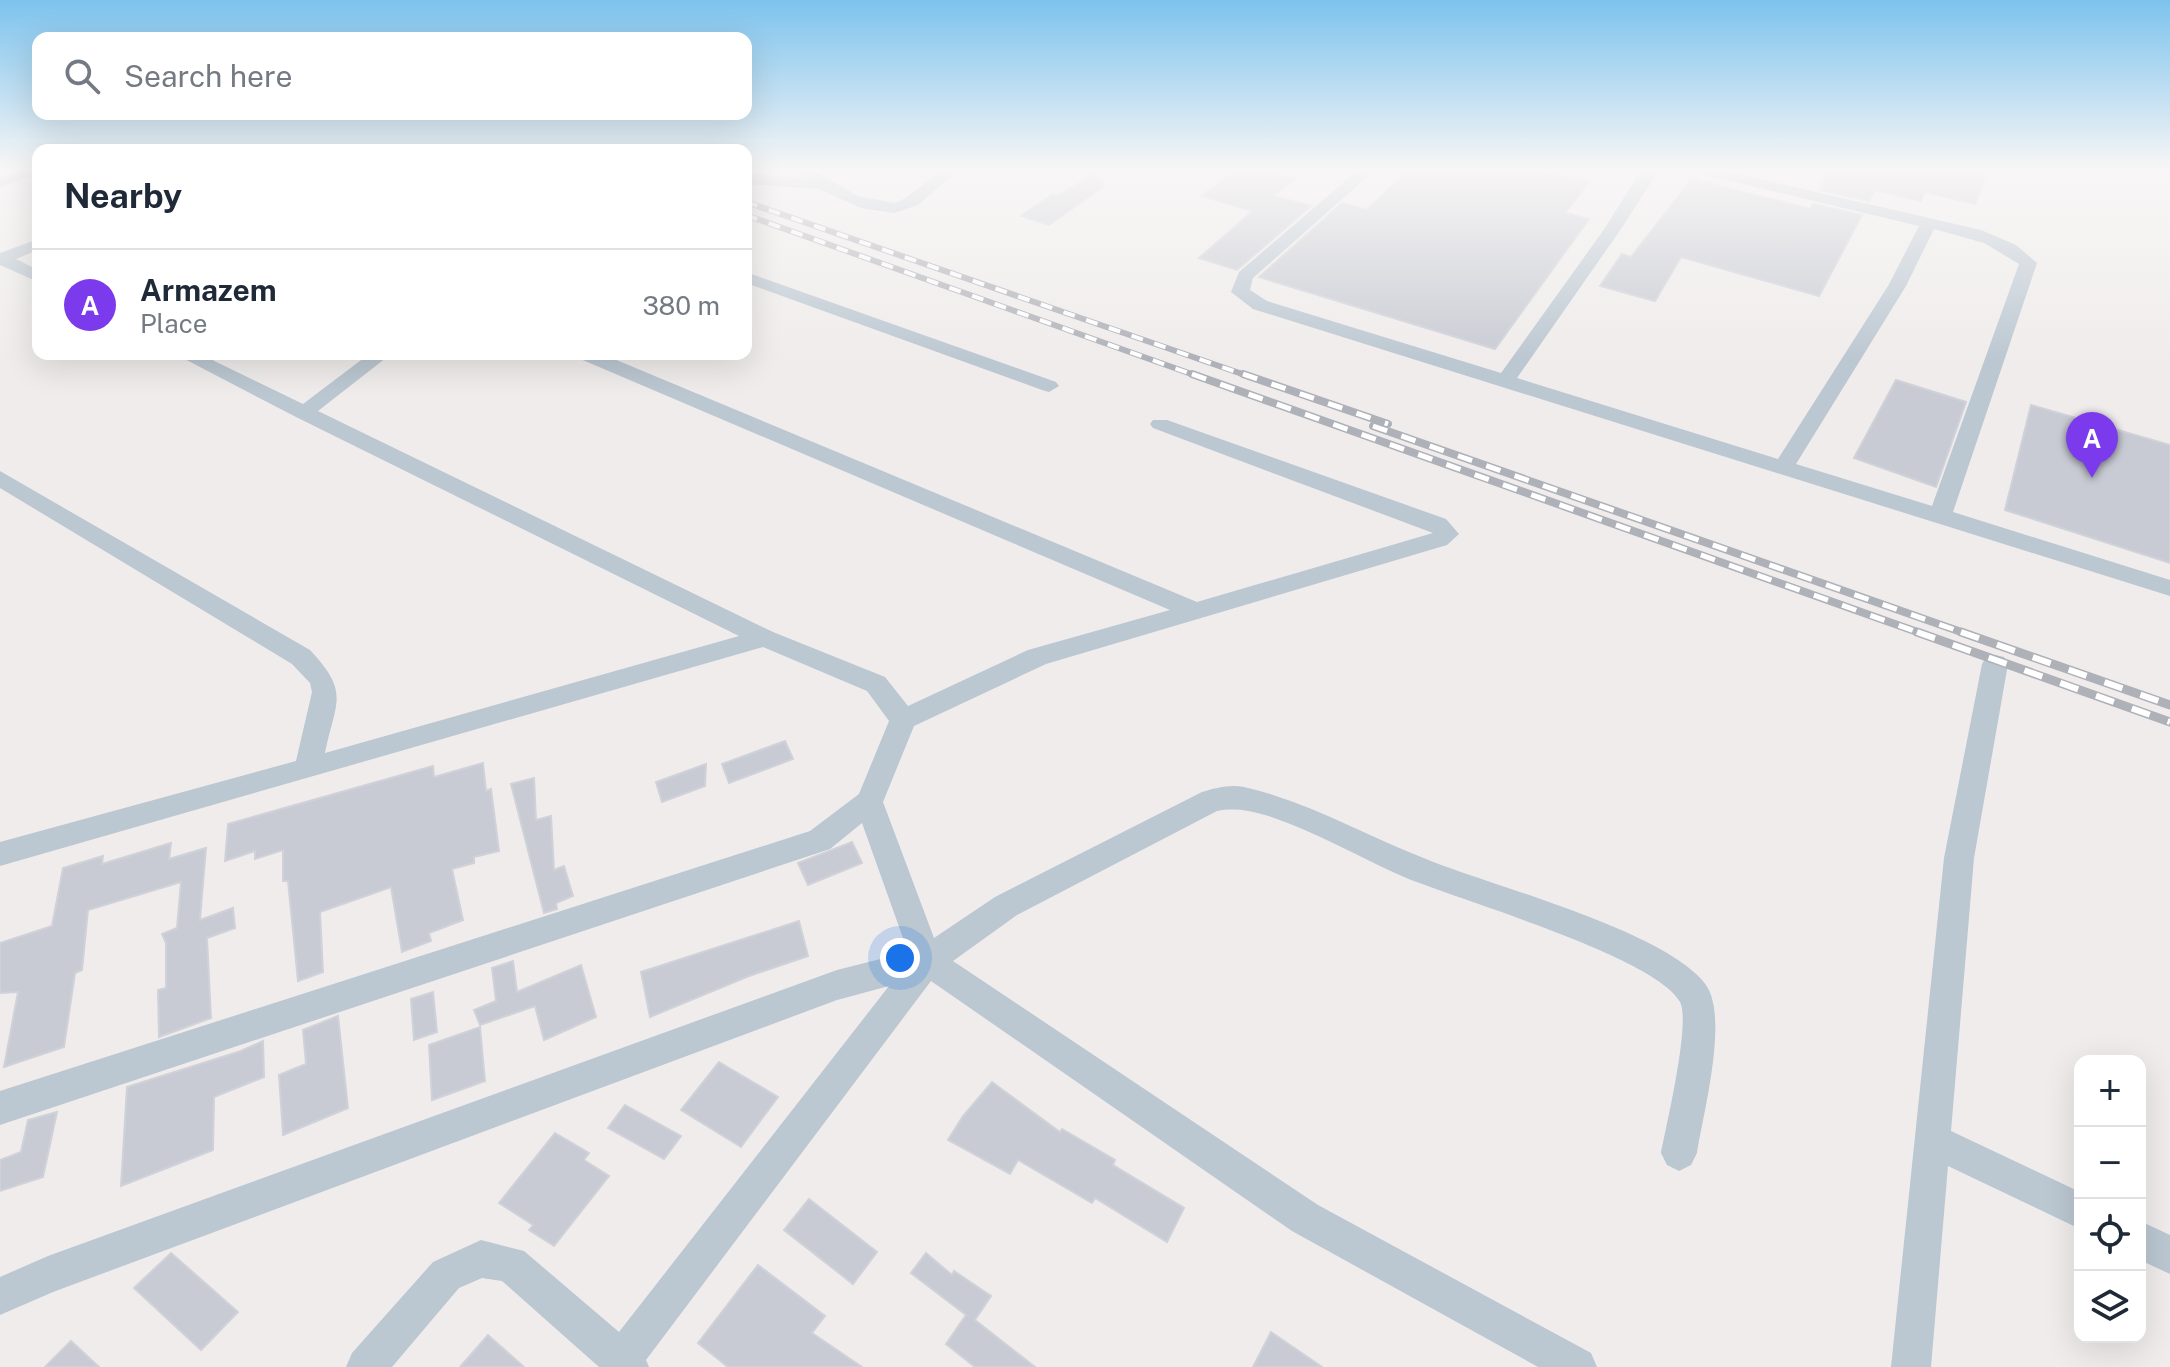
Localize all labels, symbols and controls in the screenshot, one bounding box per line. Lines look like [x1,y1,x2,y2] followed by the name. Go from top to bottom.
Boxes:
[32,32,752,120] search box
[60,54,104,98] icon: search
[124,58,292,94] text: Search here
[64,176,182,216] text: Nearby
[140,272,277,308] text: Armazem
[81,290,99,321] text: A
[642,290,720,321] text: 380 m
[140,308,207,339] text: Place
[2066,412,2118,478] pin: A
[880,938,920,978] your location
[2074,1055,2146,1343] map controls
[2074,1055,2146,1127] button: +
[2074,1127,2146,1199] button: −
[2074,1199,2146,1271] button: locate
[2074,1271,2146,1343] button: layers

